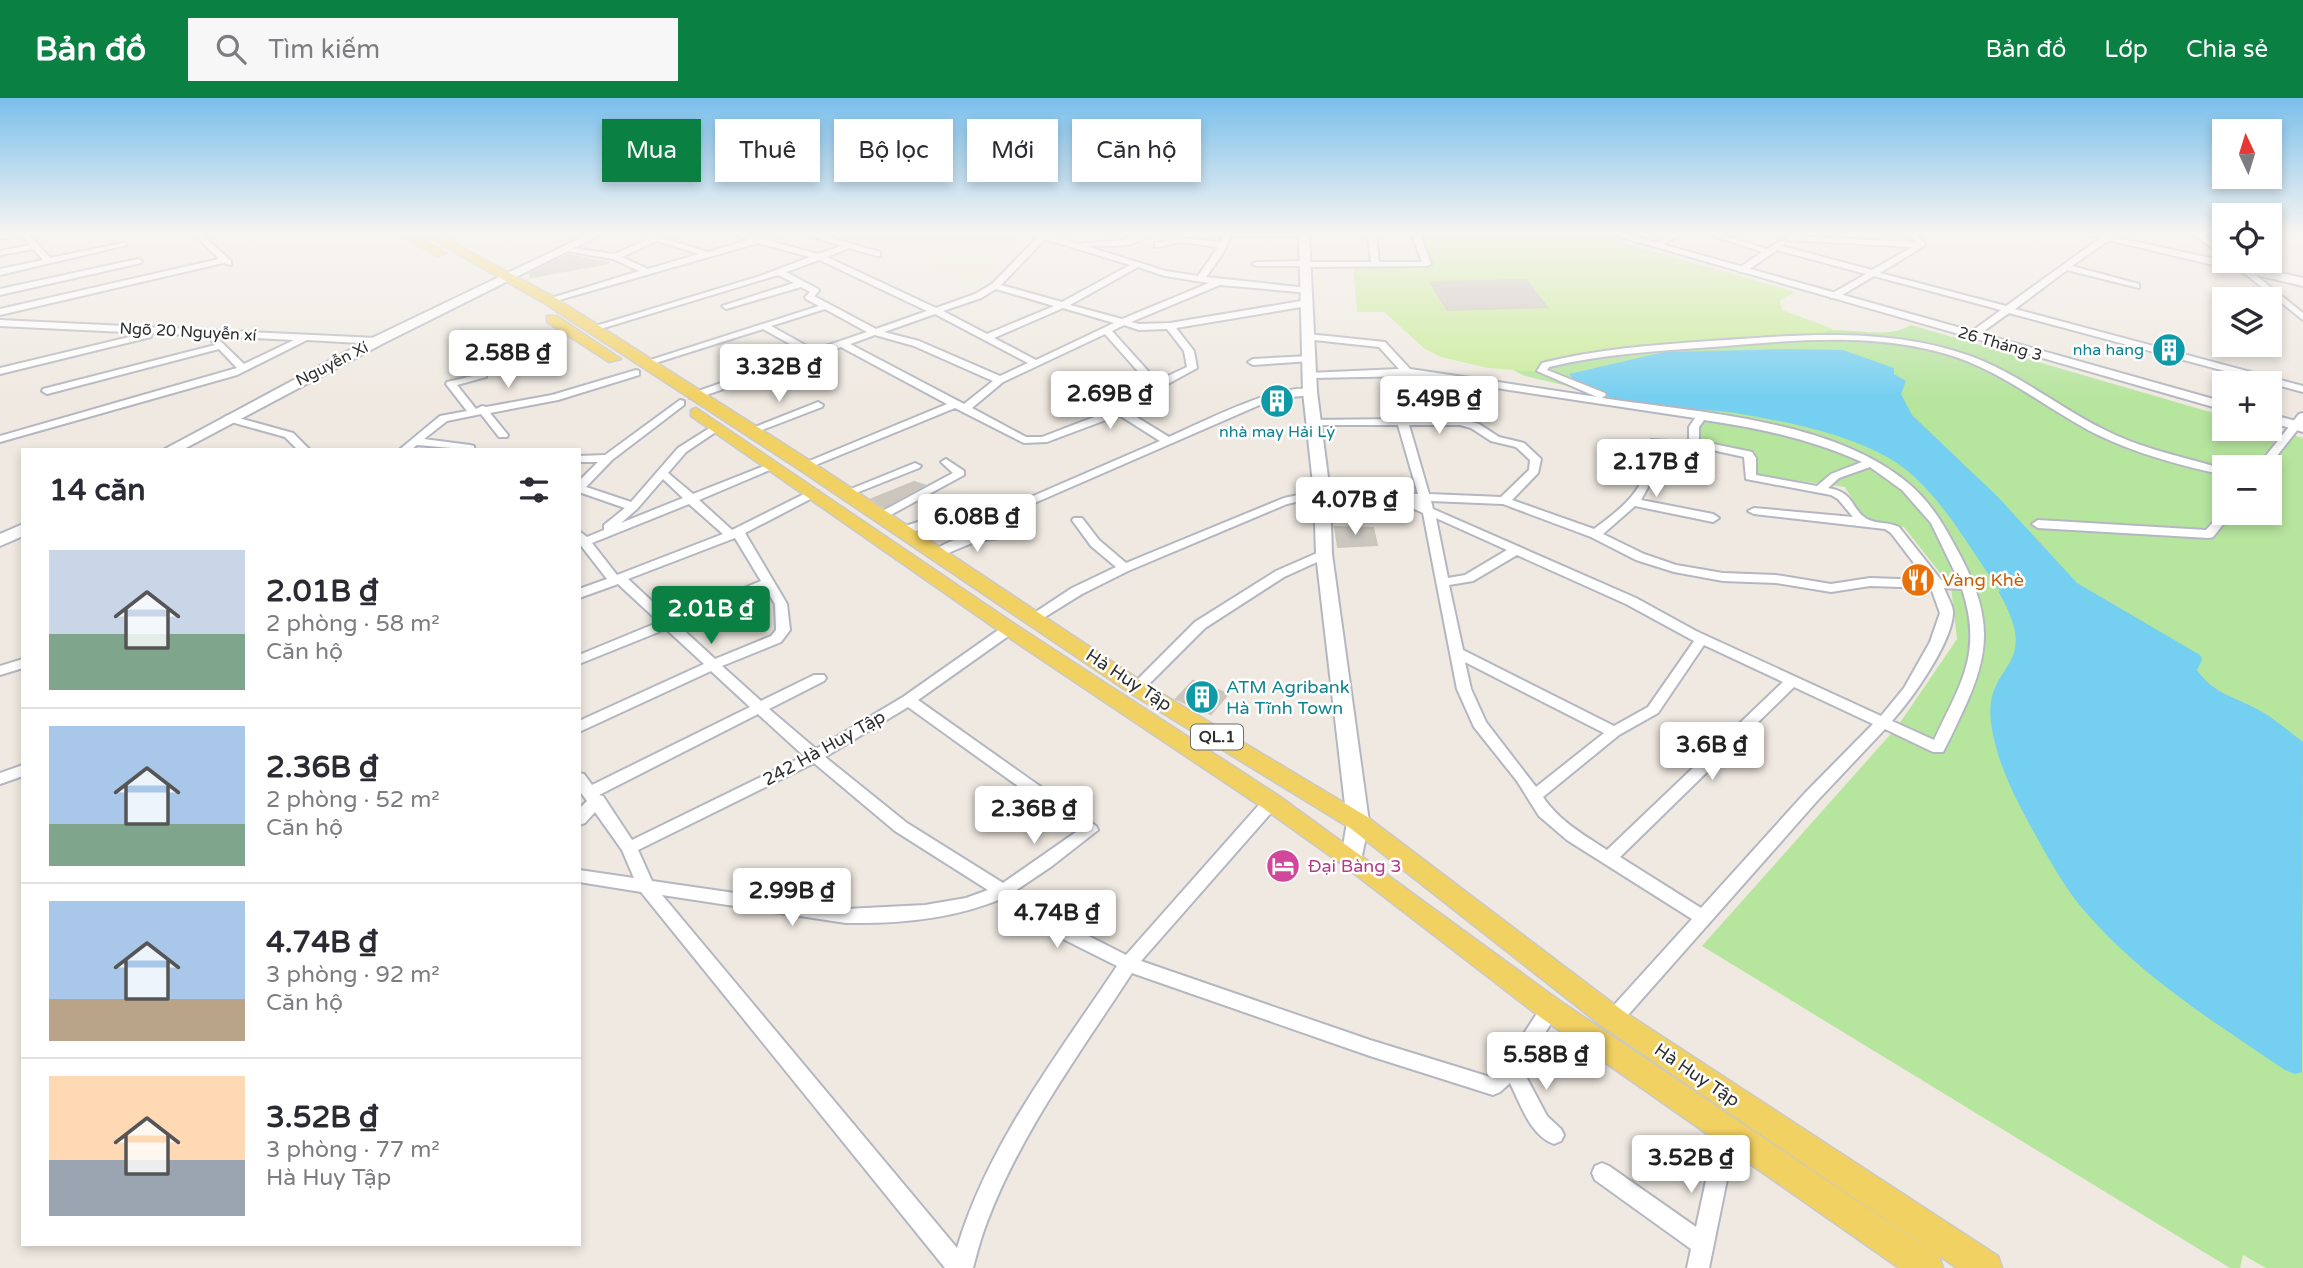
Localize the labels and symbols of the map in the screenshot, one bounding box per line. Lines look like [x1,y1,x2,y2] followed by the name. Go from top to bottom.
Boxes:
[2212,119,2282,189] north arrow
[119,318,257,346] street label: Ngõ 20 Nguyễn xí
[1956,322,2044,366] street label: 26 Tháng 3
[443,330,573,390] pin: 2.58B ₫
[2150,331,2188,369] building icon: nha hang
[292,337,372,391] street label: Nguyễn Xí
[2073,340,2144,360] place label: nha hang
[714,344,844,404] pin: 3.32B ₫
[1045,372,1175,431] pin: 2.69B ₫
[1374,376,1504,436] pin: 5.49B ₫
[1258,382,1296,420] building icon: nhà may Hải Lý
[1219,422,1335,442] place label: nhà may Hải Lý
[1591,440,1721,499] pin: 2.17B ₫
[1290,478,1420,537] pin: 4.07B ₫
[912,494,1042,554] pin: 6.08B ₫
[1899,561,1937,599] restaurant icon: Vàng Khè
[1942,569,2024,591] place label: Vàng Khè
[646,587,776,646] pin: 2.01B ₫
[1082,644,1176,716] street label: Hà Huy Tập
[1226,676,1350,719] place label: ATM Agribank Hà Tĩnh Town
[1183,678,1221,716] building icon: ATM Agribank Hà Tĩnh Town
[759,705,889,791] street label: 242 Hà Huy Tập
[1655,722,1769,782] pin: 3.6B ₫
[1191,724,1243,750] road number: QL.1
[969,786,1099,846] pin: 2.36B ₫
[1264,847,1302,885] hotel icon: Đại Bàng 3
[1308,855,1402,877] place label: Đại Bàng 3
[727,868,857,928] pin: 2.99B ₫
[992,890,1122,950] pin: 4.74B ₫
[1481,1032,1611,1092] pin: 5.58B ₫
[1650,1038,1744,1112] street label: Hà Huy Tập
[1626,1136,1756,1195] pin: 3.52B ₫

